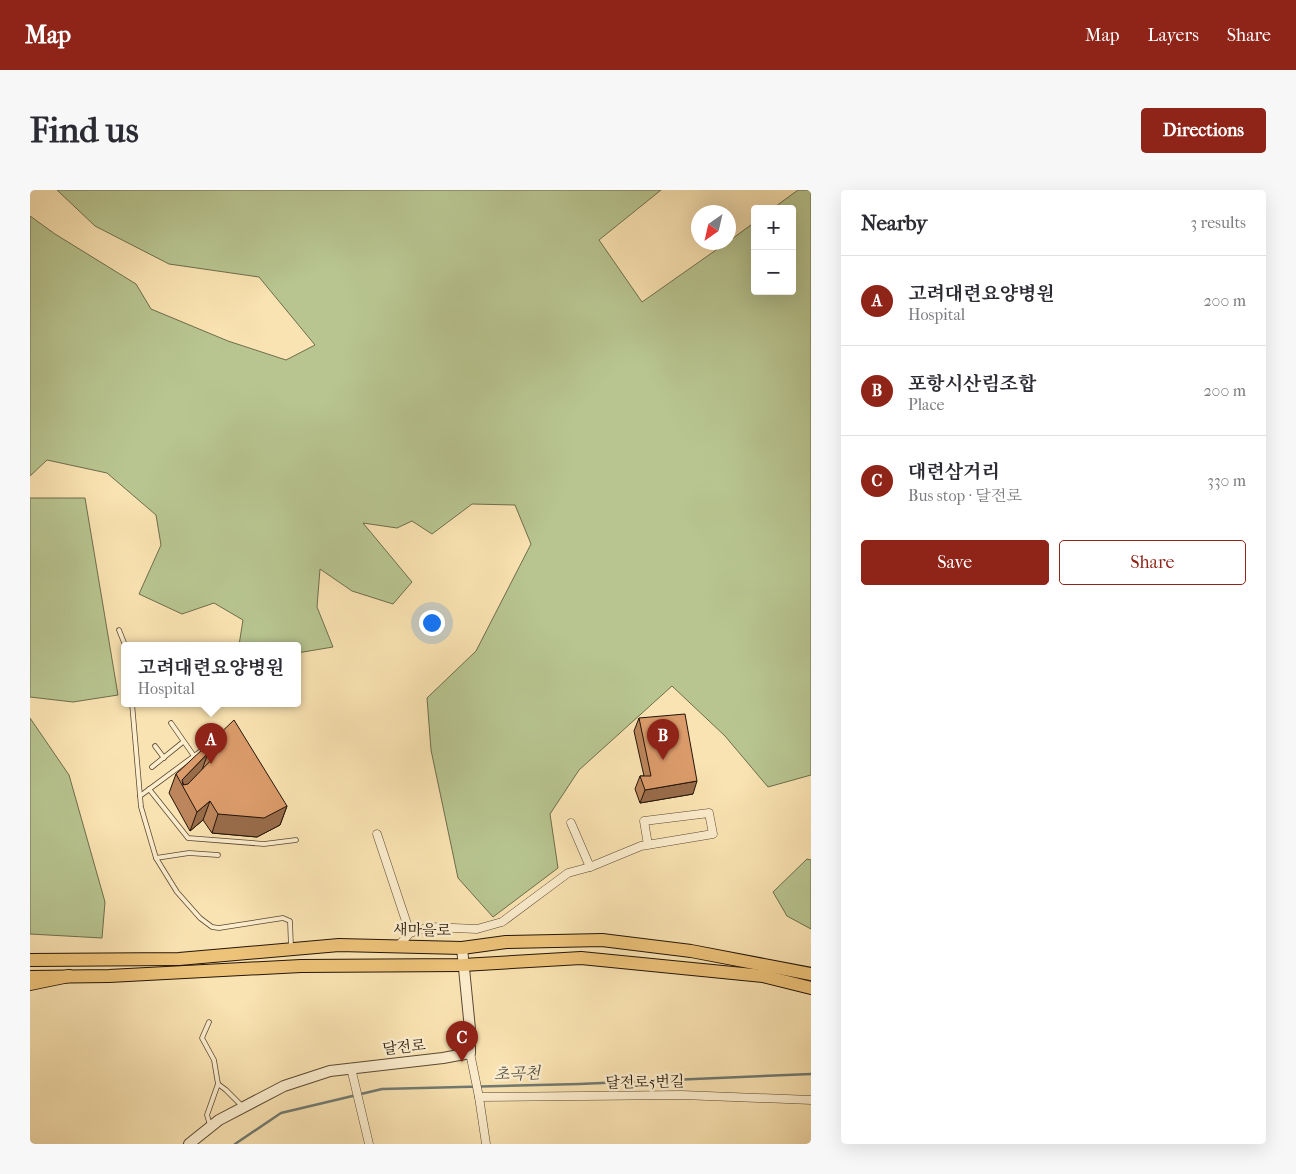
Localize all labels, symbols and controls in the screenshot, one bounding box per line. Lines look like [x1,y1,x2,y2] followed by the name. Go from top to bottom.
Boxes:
[25,21,71,49] text: Map
[1085,25,1119,46] text: Map
[1147,25,1199,46] text: Layers
[1227,25,1271,46] text: Share
[1141,108,1266,153] button: Directions
[30,110,139,151] text: Find us
[691,205,736,250] north arrow
[751,205,796,295] map controls
[751,205,796,250] button: +
[861,211,927,235] text: Nearby
[1190,213,1246,232] text: 3 results
[751,250,796,295] button: −
[908,283,1055,305] text: 고려대련요양병원
[872,291,882,310] text: A
[1203,291,1246,310] text: 200 m
[908,305,965,324] text: Hospital
[908,373,1036,395] text: 포항시산림조합
[872,381,882,400] text: B
[1203,381,1246,400] text: 200 m
[908,395,944,414] text: Place
[908,461,1000,483] text: 대련삼거리
[872,471,882,490] text: C
[1207,471,1246,490] text: 330 m
[908,486,1022,505] text: Bus stop · 달전로
[861,540,1049,585] button: Save
[1059,540,1246,585] button: Share
[419,610,445,636] your location
[121,642,301,707] popup
[138,657,284,679] text: 고려대련요양병원
[138,679,195,698] text: Hospital
[647,719,679,760] pin: B
[195,723,227,764] pin: A
[393,920,452,940] street label: 새마을로
[446,1021,478,1062] pin: C
[381,1036,427,1058] street label: 달전로
[494,1063,542,1084] water label: 초곡천
[605,1072,685,1092] street label: 달전로5번길

